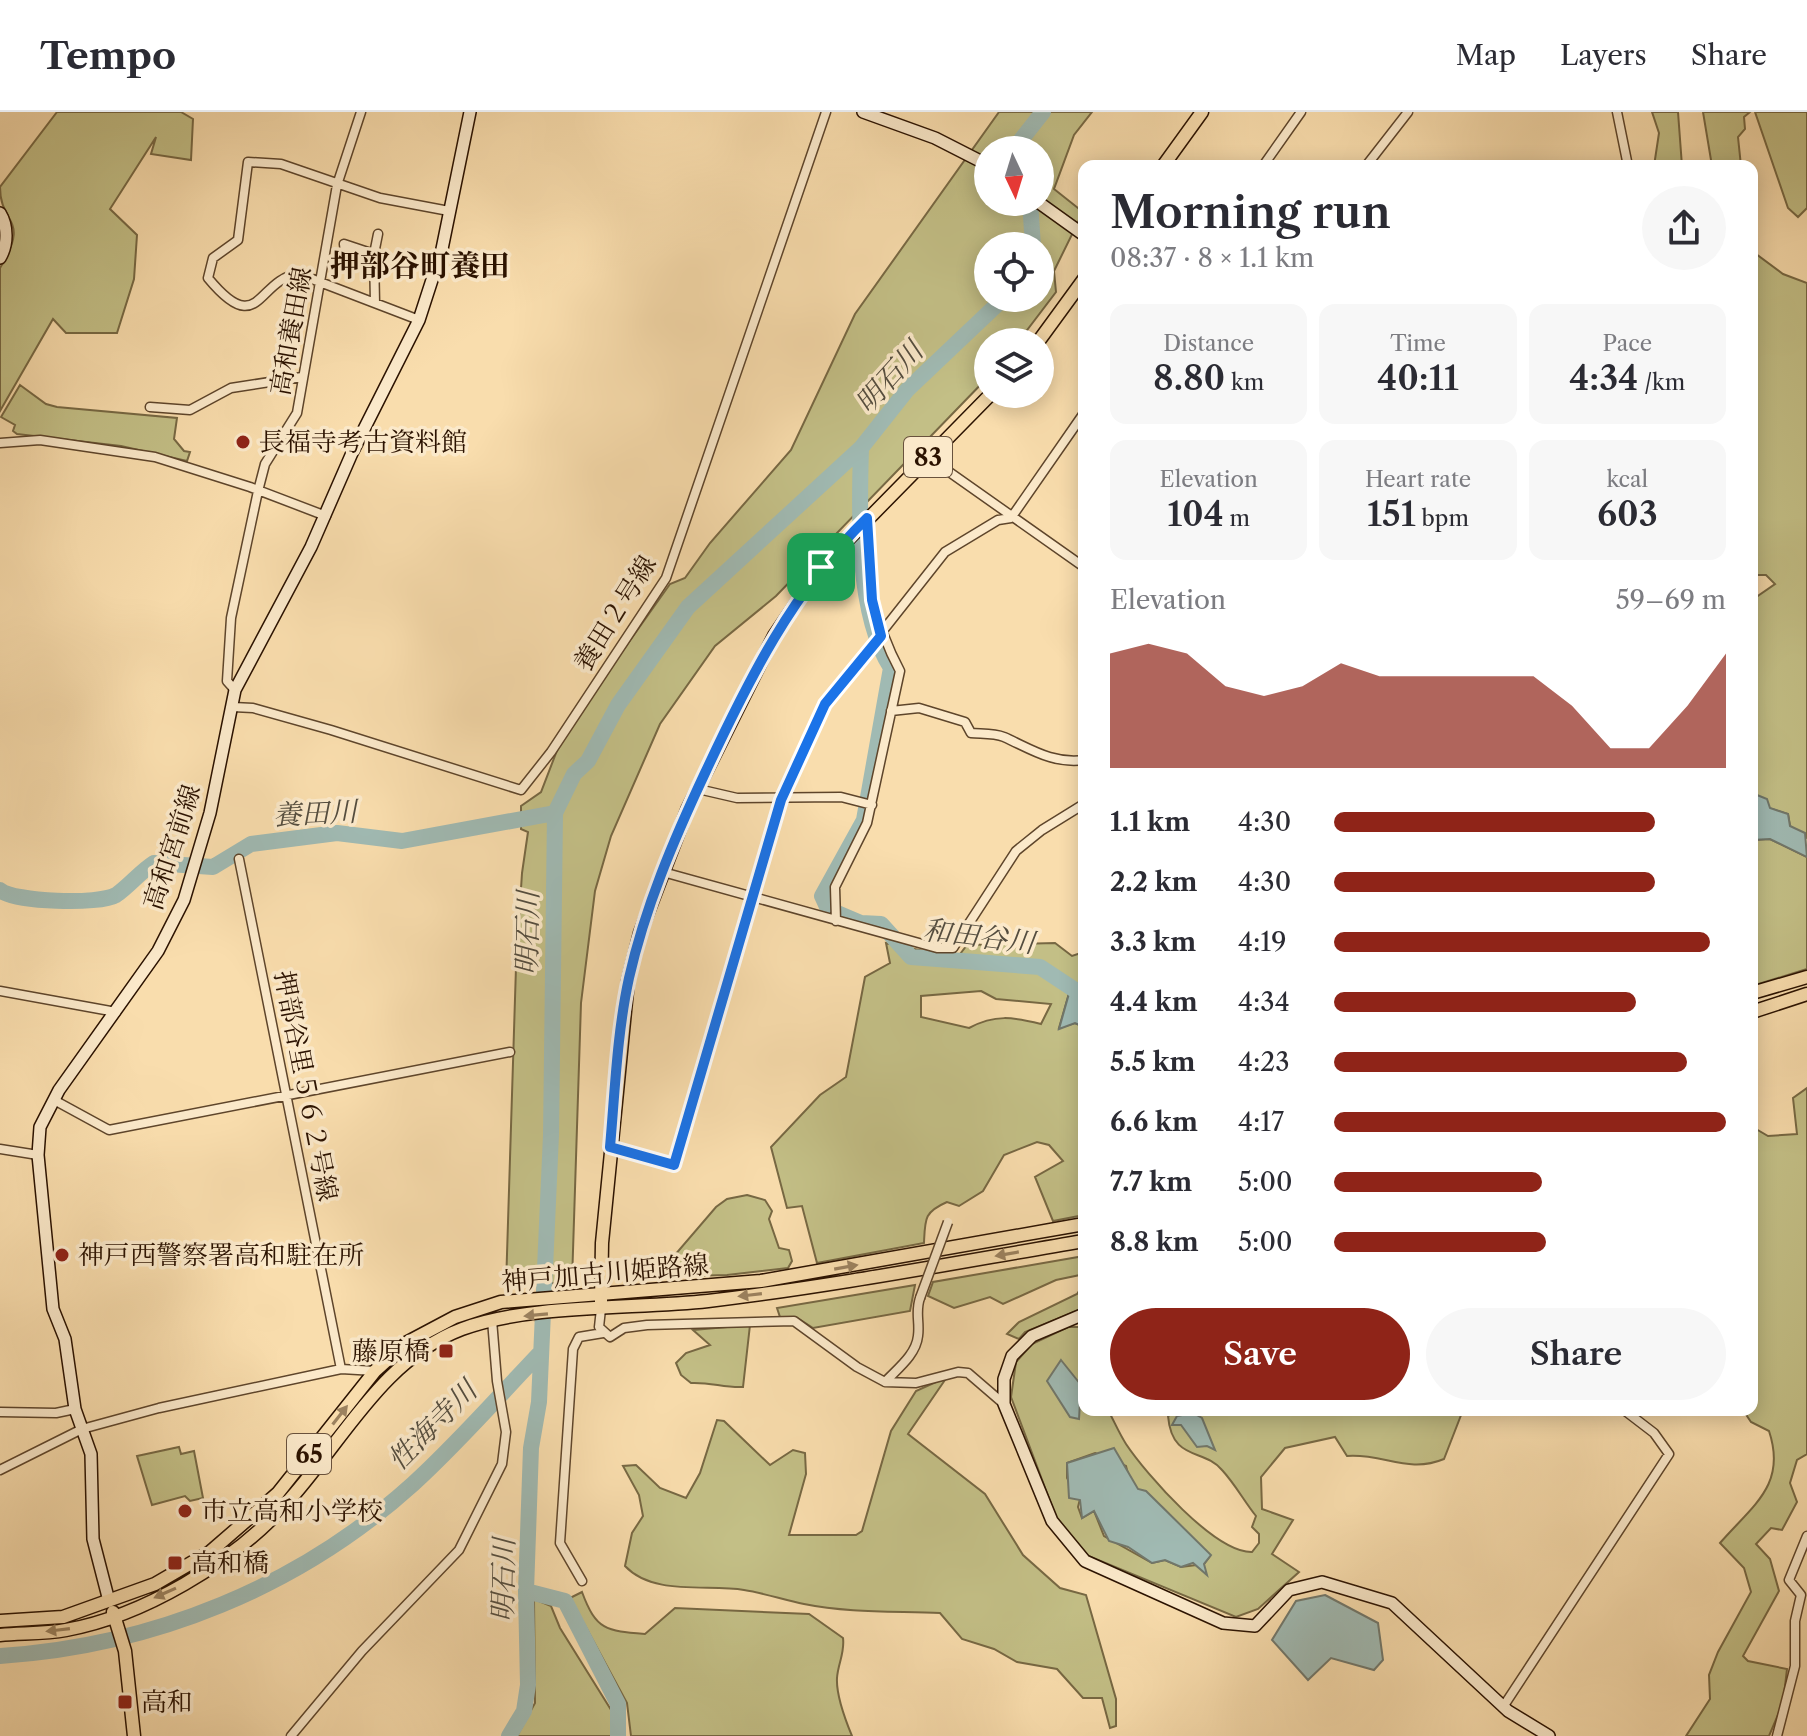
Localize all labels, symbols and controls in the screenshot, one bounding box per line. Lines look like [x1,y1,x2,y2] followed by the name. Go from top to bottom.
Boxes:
[40,32,176,79] text: Tempo
[1456,38,1516,72] text: Map
[1560,38,1647,72] text: Layers
[1691,38,1767,72] text: Share
[974,136,1054,216] north arrow
[974,136,1054,408] map controls
[1110,185,1391,239] text: Morning run
[1642,186,1726,270] button: share
[974,232,1054,312] button: locate
[1110,242,1314,274] text: 08:37 · 8 × 1.1 km
[330,247,510,284] district label: 押部谷町養田
[264,264,318,398] street label: 高和養田線
[974,328,1054,408] button: layers
[1163,330,1254,357] text: Distance
[1390,330,1446,357] text: Time
[1602,330,1652,357] text: Pace
[848,332,932,420] water label: 明石川
[1153,357,1225,399] text: 8.80
[1377,357,1459,399] text: 40:11
[1569,357,1638,399] text: 4:34
[1225,369,1264,396] text: km
[1638,369,1685,396] text: /km
[259,426,467,458] place label: 長福寺考古資料館
[234,433,252,451] marker: 長福寺考古資料館
[904,437,952,477] road number: 83
[1160,466,1258,493] text: Elevation
[1365,466,1471,493] text: Heart rate
[1607,466,1648,493] text: kcal
[1167,493,1224,535] text: 104
[1367,493,1416,535] text: 151
[1597,493,1658,535] text: 603
[1224,505,1250,532] text: m
[1416,505,1469,532] text: bpm
[787,533,855,601] pin
[799,545,843,589] icon: arrive
[567,549,663,677] street label: 養田２号線
[1110,584,1226,616] text: Elevation
[1616,584,1726,616] text: 59–69 m
[137,780,207,914] street label: 高和宮前線
[272,794,361,832] water label: 養田川
[1110,806,1190,838] text: 1.1 km
[1238,806,1291,838] text: 4:30
[1110,866,1197,898] text: 2.2 km
[1238,866,1291,898] text: 4:30
[509,888,545,975] water label: 明石川
[921,912,1040,960] water label: 和田谷川
[1110,926,1196,958] text: 3.3 km
[1238,926,1287,958] text: 4:19
[268,968,344,1204] street label: 押部谷里５６２号線
[1110,986,1198,1018] text: 4.4 km
[1238,986,1290,1018] text: 4:34
[1110,1046,1195,1078] text: 5.5 km
[1238,1046,1290,1078] text: 4:23
[1110,1106,1198,1138] text: 6.6 km
[1238,1106,1284,1138] text: 4:17
[1110,1166,1192,1198] text: 7.7 km
[1238,1166,1292,1198] text: 5:00
[1110,1226,1199,1258] text: 8.8 km
[1238,1226,1292,1258] text: 5:00
[78,1239,364,1271] place label: 神戸西警察署高和駐在所
[53,1246,71,1264] marker: 神戸西警察署高和駐在所
[500,1248,710,1298] street label: 神戸加古川姫路線
[994,1248,1019,1260] one-way arrow
[833,1260,858,1272] one-way arrow
[738,1289,763,1302] one-way arrow
[1110,1308,1410,1400] button: Save
[1426,1308,1726,1400] button: Share
[523,1309,548,1322] one-way arrow
[352,1335,430,1367] place label: 藤原橋
[437,1342,455,1360] marker: 藤原橋
[380,1371,486,1477] water label: 性海寺川
[331,1405,347,1425] one-way arrow
[287,1434,331,1474] road number: 65
[201,1495,383,1527] place label: 市立高和小学校
[176,1502,194,1520] marker: 市立高和小学校
[485,1535,521,1622] water label: 明石川
[191,1547,269,1579] place label: 高和橋
[166,1554,184,1572] marker: 高和橋
[154,1586,177,1600] one-way arrow
[45,1624,70,1637] one-way arrow
[141,1686,193,1718] place label: 高和
[116,1693,134,1711] marker: 高和

